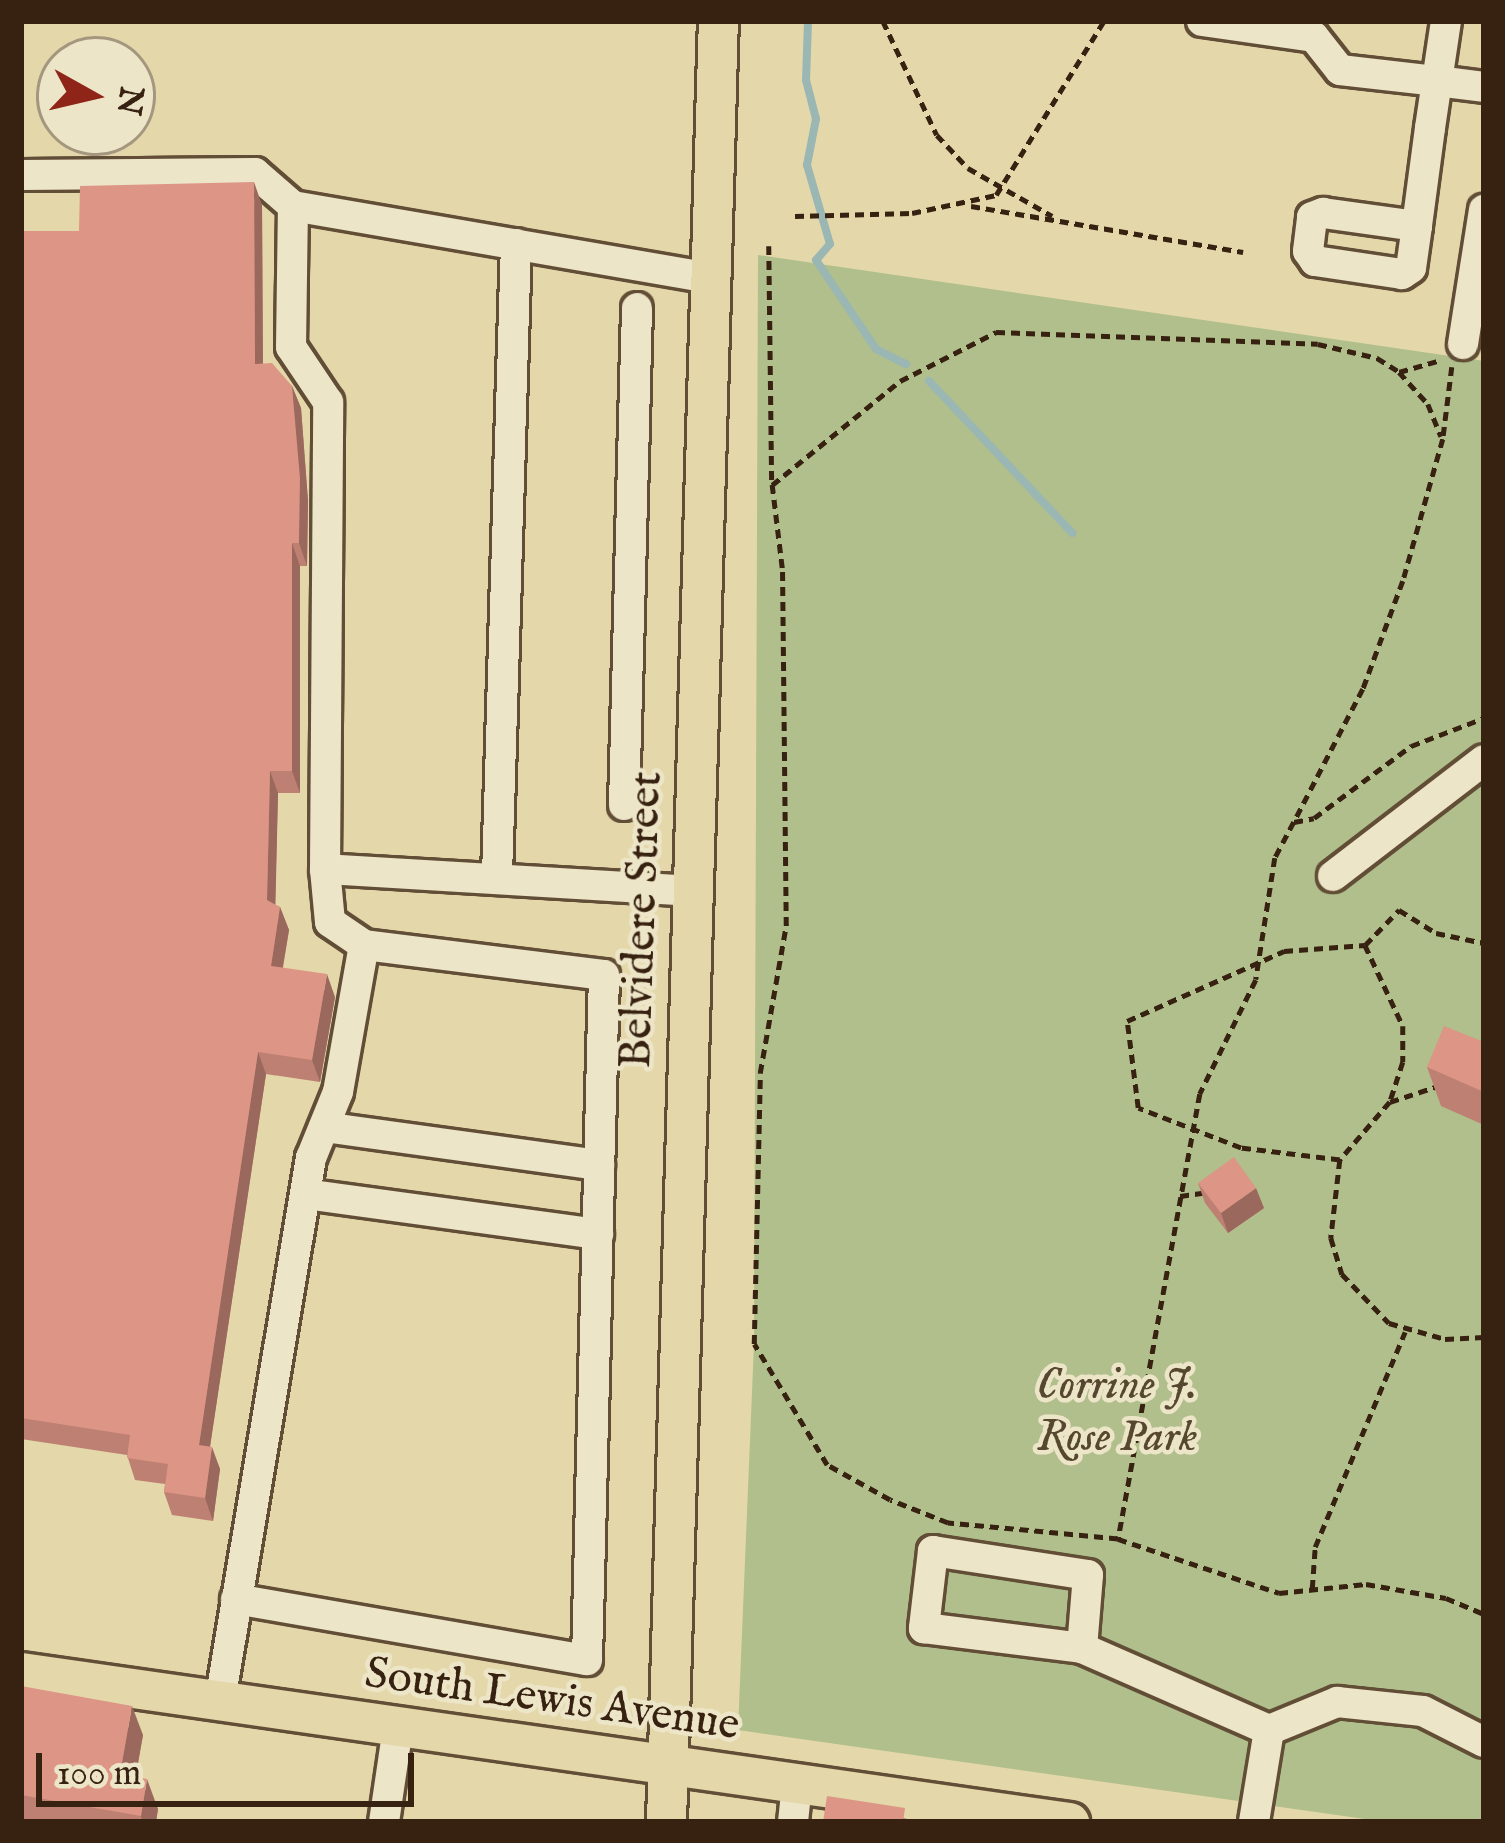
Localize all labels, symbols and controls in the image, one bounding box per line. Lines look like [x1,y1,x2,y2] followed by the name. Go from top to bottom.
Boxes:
[36,36,156,156] north arrow
[106,84,151,118] text: N
[610,770,674,1070] street label: Belvidere Street
[1036,1359,1198,1465] park label: Corrine J. Rose Park
[361,1647,743,1753] street label: South Lewis Avenue
[42,1729,420,1803] scale bar
[57,1751,141,1797] text: 100 m

